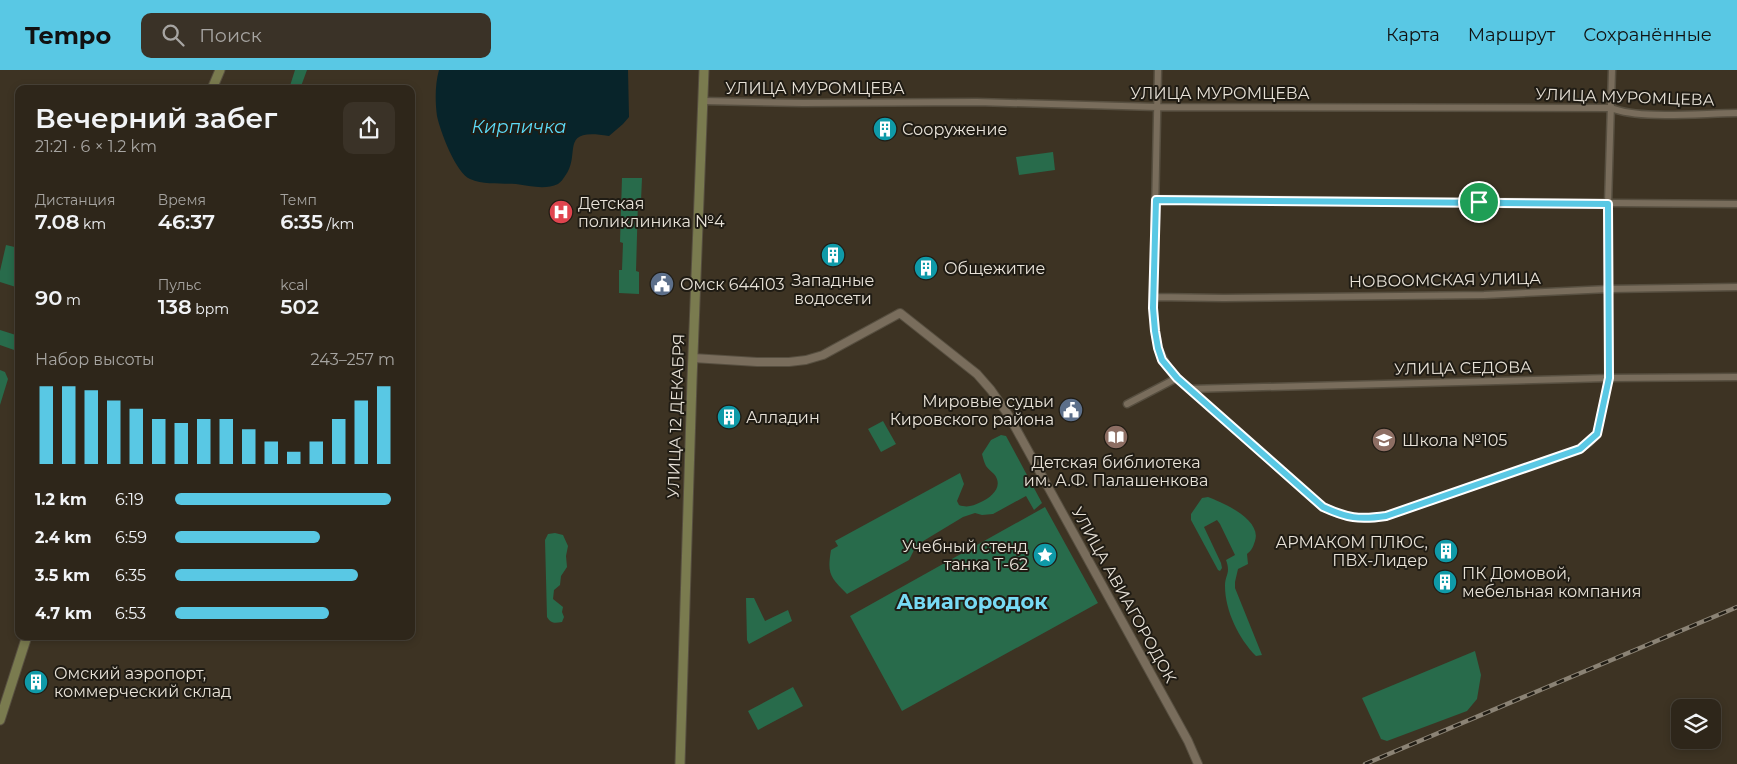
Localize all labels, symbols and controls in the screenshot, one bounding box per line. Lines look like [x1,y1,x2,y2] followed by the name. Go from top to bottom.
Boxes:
[141,13,491,58] search box
[25,21,111,50] text: Tempo
[159,21,187,49] icon: search
[199,24,262,47] text: Поиск
[1386,24,1440,46] text: Карта
[1468,24,1555,46] text: Маршрут
[1583,24,1712,46] text: Сохранённые
[725,79,905,98] street label: УЛИЦА МУРОМЦЕВА
[1130,84,1310,103] street label: УЛИЦА МУРОМЦЕВА
[1535,84,1715,110] street label: УЛИЦА МУРОМЦЕВА
[35,101,277,135] text: Вечерний забег
[343,102,395,154] button: share
[471,116,567,138] water label: Кирпичка
[872,116,898,142] building icon: Сооружение
[902,120,1007,139] place label: Сооружение
[35,137,157,156] text: 21:21 · 6 × 1.2 km
[1458,181,1500,223] pin
[1465,188,1493,216] icon: arrive
[35,191,115,209] text: Дистанция
[158,191,206,209] text: Время
[280,191,317,209] text: Темп
[578,194,725,231] place label: Детская поликлиника №4
[548,199,574,225] hospital icon: Детская поликлиника №4
[35,209,79,234] text: 7.08
[158,209,215,234] text: 46:37
[280,209,323,234] text: 6:35
[79,215,106,233] text: km
[323,215,354,233] text: /km
[820,242,846,268] building icon: Западные водосети
[913,255,939,281] building icon: Общежитие
[944,259,1045,278] place label: Общежитие
[1349,269,1541,291] street label: НОВООМСКАЯ УЛИЦА
[649,271,675,297] public building icon: Омск 644103
[791,271,875,308] place label: Западные водосети
[680,275,784,294] place label: Омск 644103
[158,276,201,294] text: Пульс
[280,276,308,294] text: kcal
[35,285,62,310] text: 90
[62,291,81,309] text: m
[158,294,192,319] text: 138
[280,294,319,319] text: 502
[192,300,229,318] text: bpm
[664,333,688,499] street label: УЛИЦА 12 ДЕКАБРЯ
[35,350,155,369] text: Набор высоты
[311,350,395,369] text: 243–257 m
[1394,357,1532,379] street label: УЛИЦА СЕДОВА
[890,392,1054,429] place label: Мировые судьи Кировского района
[1058,397,1084,423] public building icon: Мировые судьи Кировского района
[716,404,742,430] building icon: Алладин
[746,408,820,427] place label: Алладин
[1103,424,1129,450] library icon: Детская библиотека им. А.Ф. Палашенкова
[1371,427,1397,453] school or university icon: Школа №105
[1402,431,1507,450] place label: Школа №105
[1024,453,1208,490] place label: Детская библиотека им. А.Ф. Палашенкова
[35,490,87,509] text: 1.2 km
[115,490,144,509] text: 6:19
[1068,504,1180,686] street label: УЛИЦА АВИАГОРОДОК
[35,528,92,547] text: 2.4 km
[115,528,147,547] text: 6:59
[1275,533,1428,570] place label: АРМАКОМ ПЛЮС, ПВХ-Лидер
[902,537,1028,574] place label: Учебный стенд танка Т-62
[1433,538,1459,564] building icon: АРМАКОМ ПЛЮС, ПВХ-Лидер
[1032,542,1058,568] place icon: Учебный стенд танка Т-62
[1462,564,1641,601] place label: ПК Домовой, мебельная компания
[35,566,90,585] text: 3.5 km
[115,566,146,585] text: 6:35
[1432,569,1458,595] building icon: ПК Домовой, мебельная компания
[896,589,1048,614] district label: Авиагородок
[35,604,92,623] text: 4.7 km
[115,604,146,623] text: 6:53
[54,664,232,701] place label: Омский аэропорт, коммерческий склад
[23,669,49,695] building icon: Омский аэропорт, коммерческий склад
[1671,699,1721,749] map controls
[1671,699,1721,749] button: layers

